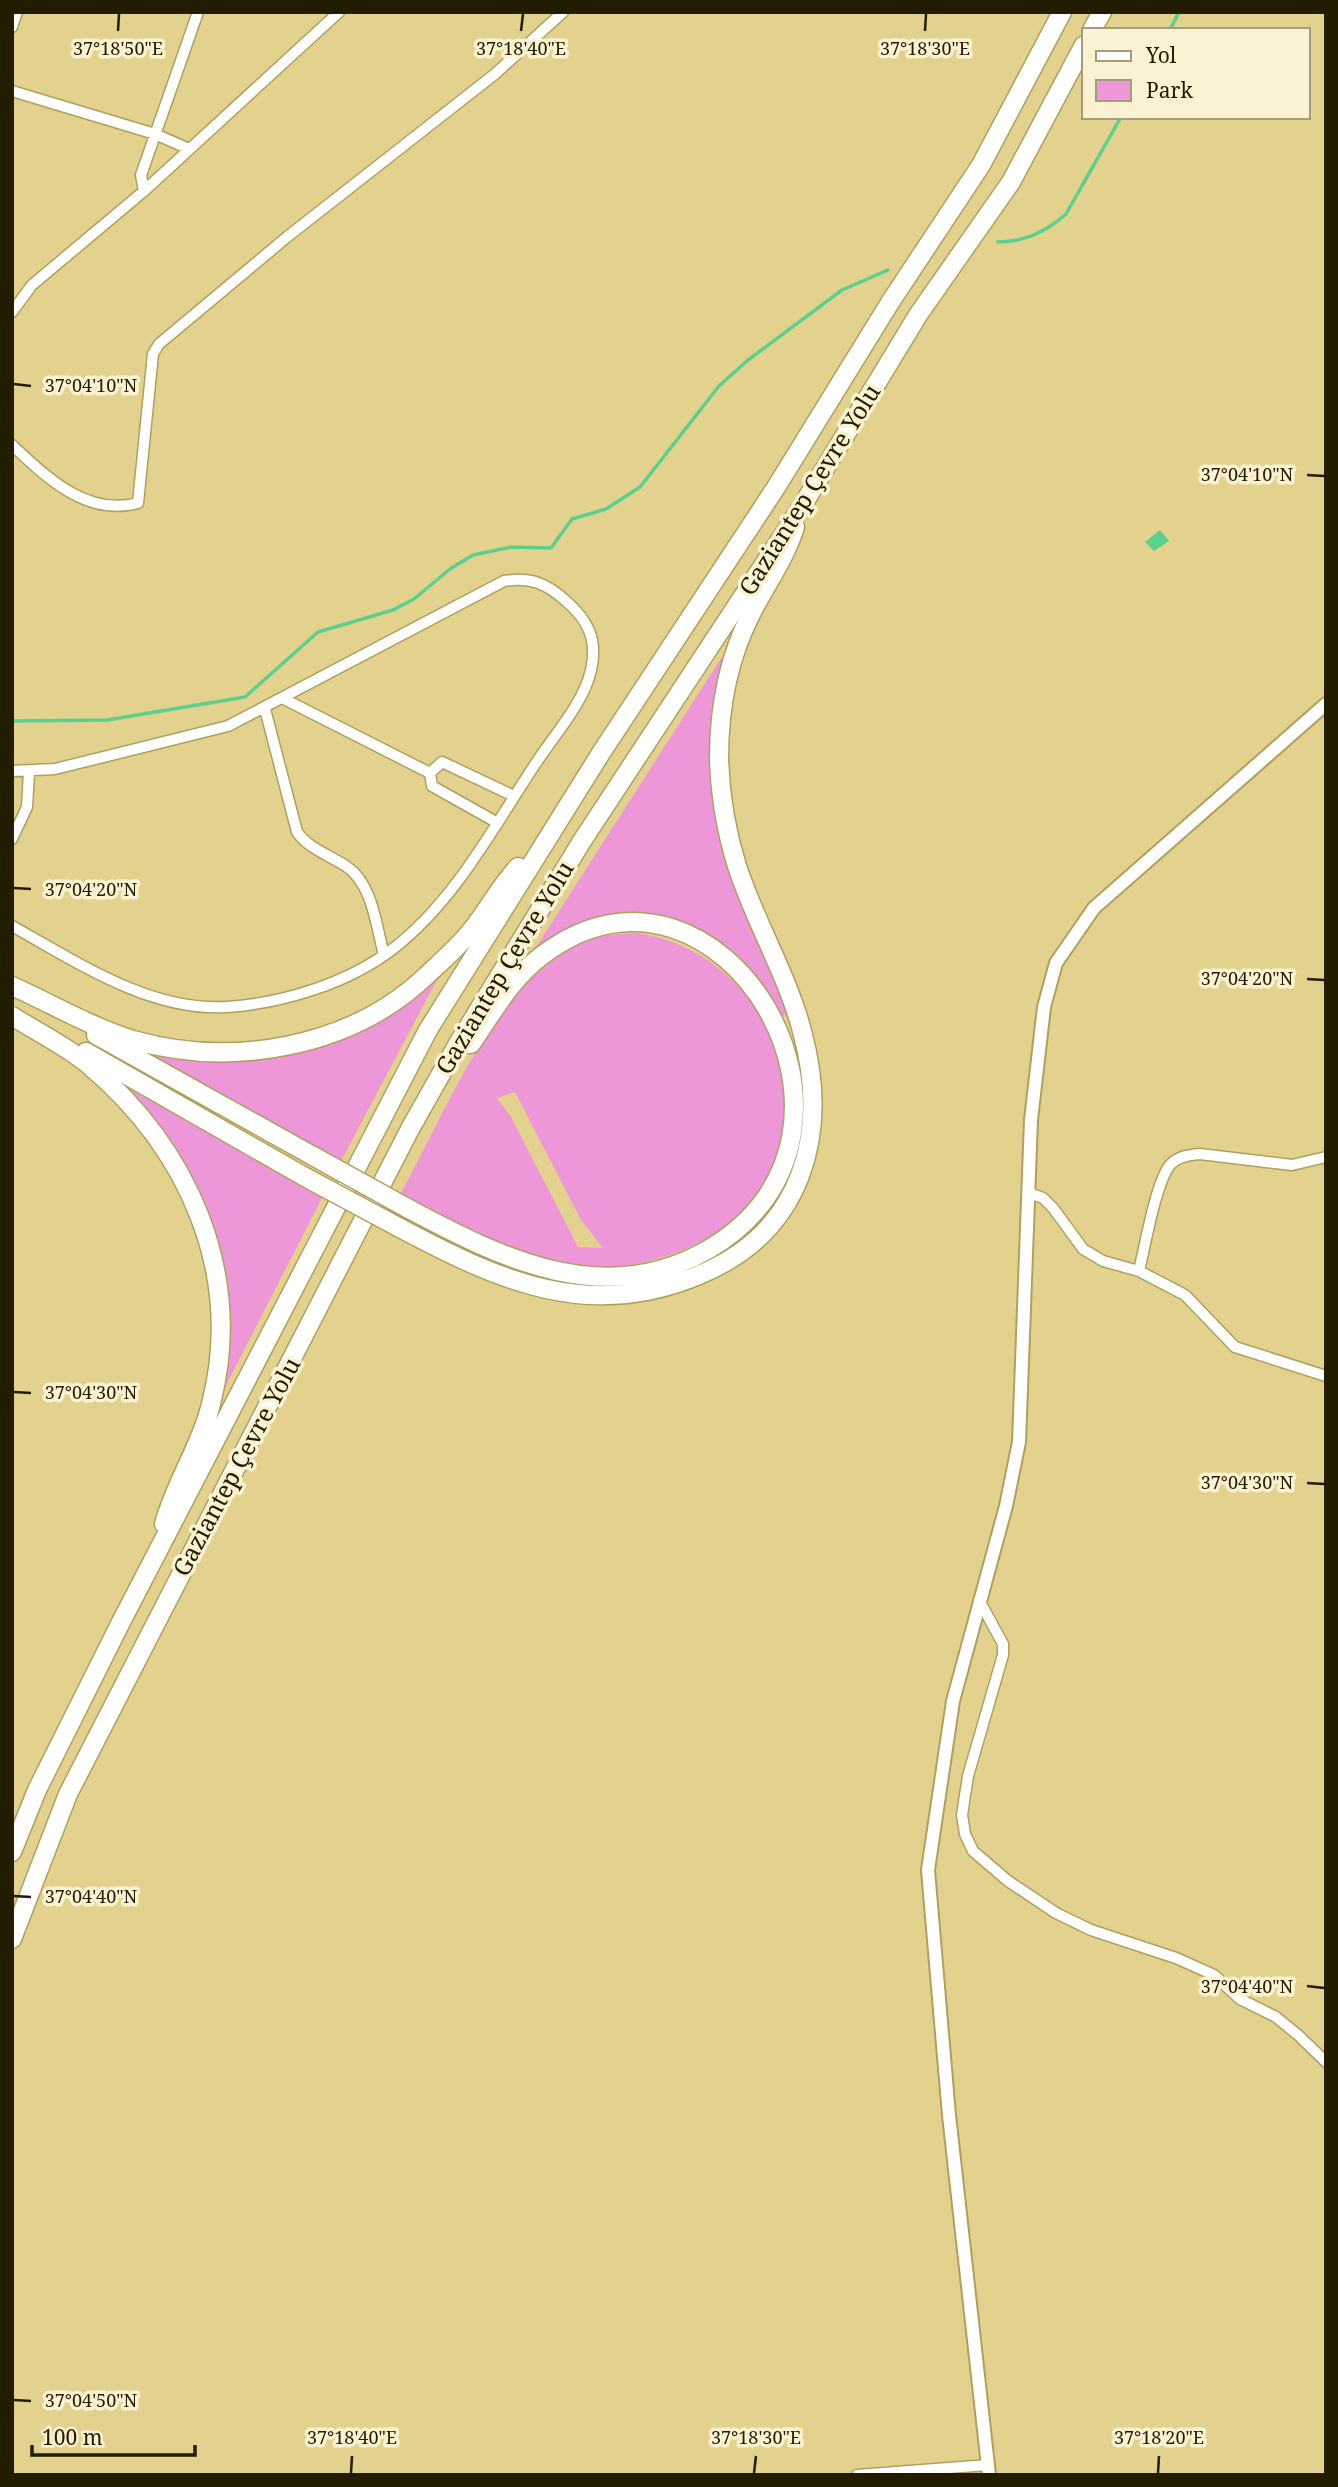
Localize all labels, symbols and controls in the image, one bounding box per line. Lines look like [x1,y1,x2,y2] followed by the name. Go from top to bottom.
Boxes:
[1082,28,1310,119] legend
[73,36,163,60] text: 37°18'50"E
[476,36,566,60] text: 37°18'40"E
[880,36,970,60] text: 37°18'30"E
[1145,41,1177,69] text: Yol
[1146,76,1193,104] text: Park
[45,373,138,397] text: 37°04'10"N
[730,377,887,601] street label: Gaziantep Çevre Yolu
[1201,462,1294,486] text: 37°04'10"N
[427,854,581,1080] street label: Gaziantep Çevre Yolu
[45,877,138,901] text: 37°04'20"N
[1201,966,1294,990] text: 37°04'20"N
[164,1351,307,1582] street label: Gaziantep Çevre Yolu
[45,1380,138,1404] text: 37°04'30"N
[1201,1470,1294,1494] text: 37°04'30"N
[45,1884,138,1908] text: 37°04'40"N
[1201,1974,1294,1998] text: 37°04'40"N
[45,2388,138,2412] text: 37°04'50"N
[32,2414,194,2458] scale bar
[42,2423,103,2451] text: 100 m
[307,2425,397,2449] text: 37°18'40"E
[711,2425,801,2449] text: 37°18'30"E
[1114,2425,1204,2449] text: 37°18'20"E

